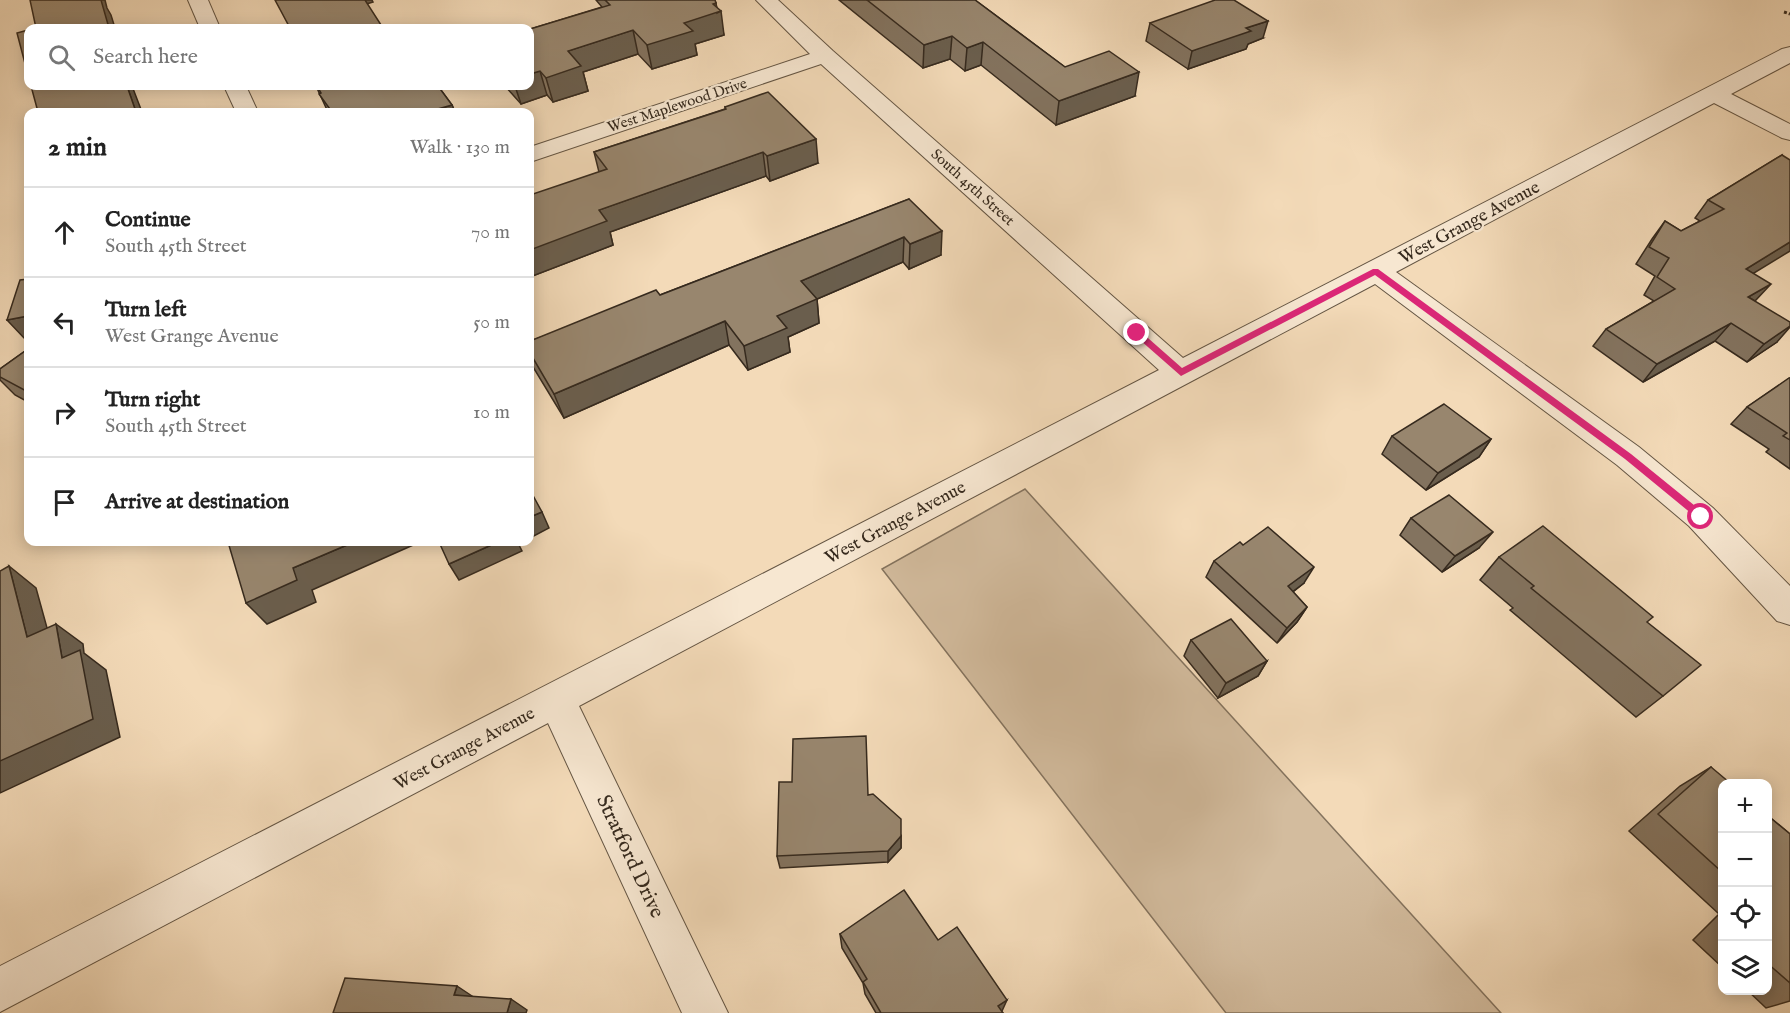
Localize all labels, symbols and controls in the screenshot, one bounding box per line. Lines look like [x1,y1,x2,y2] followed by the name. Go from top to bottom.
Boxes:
[24,24,534,90] search box
[45,41,78,74] icon: search
[93,43,198,71] text: Search here
[605,74,750,137] street label: West Maplewood Drive
[48,131,107,164] text: 2 min
[410,135,510,160] text: Walk · 130 m
[927,145,1019,230] street label: South 45th Street
[1395,177,1544,270] street label: West Grange Avenue
[105,206,191,234] text: Continue
[48,216,81,249] icon: ahead
[471,220,510,245] text: 70 m
[105,234,247,259] text: South 45th Street
[105,296,187,324] text: Turn left
[48,306,81,339] icon: left
[473,310,510,335] text: 50 m
[1123,319,1149,345] route end
[105,324,279,349] text: West Grange Avenue
[105,386,200,414] text: Turn right
[48,396,81,429] icon: right
[473,400,510,425] text: 10 m
[105,414,247,439] text: South 45th Street
[821,477,970,570] street label: West Grange Avenue
[48,486,81,519] icon: arrive
[105,488,289,516] text: Arrive at destination
[1687,503,1713,529] route start
[390,703,539,796] street label: West Grange Avenue
[1718,779,1772,995] map controls
[1718,779,1772,833] button: +
[589,791,670,923] street label: Stratford Drive
[1718,833,1772,887] button: −
[1718,887,1772,941] button: locate
[1718,941,1772,995] button: layers

